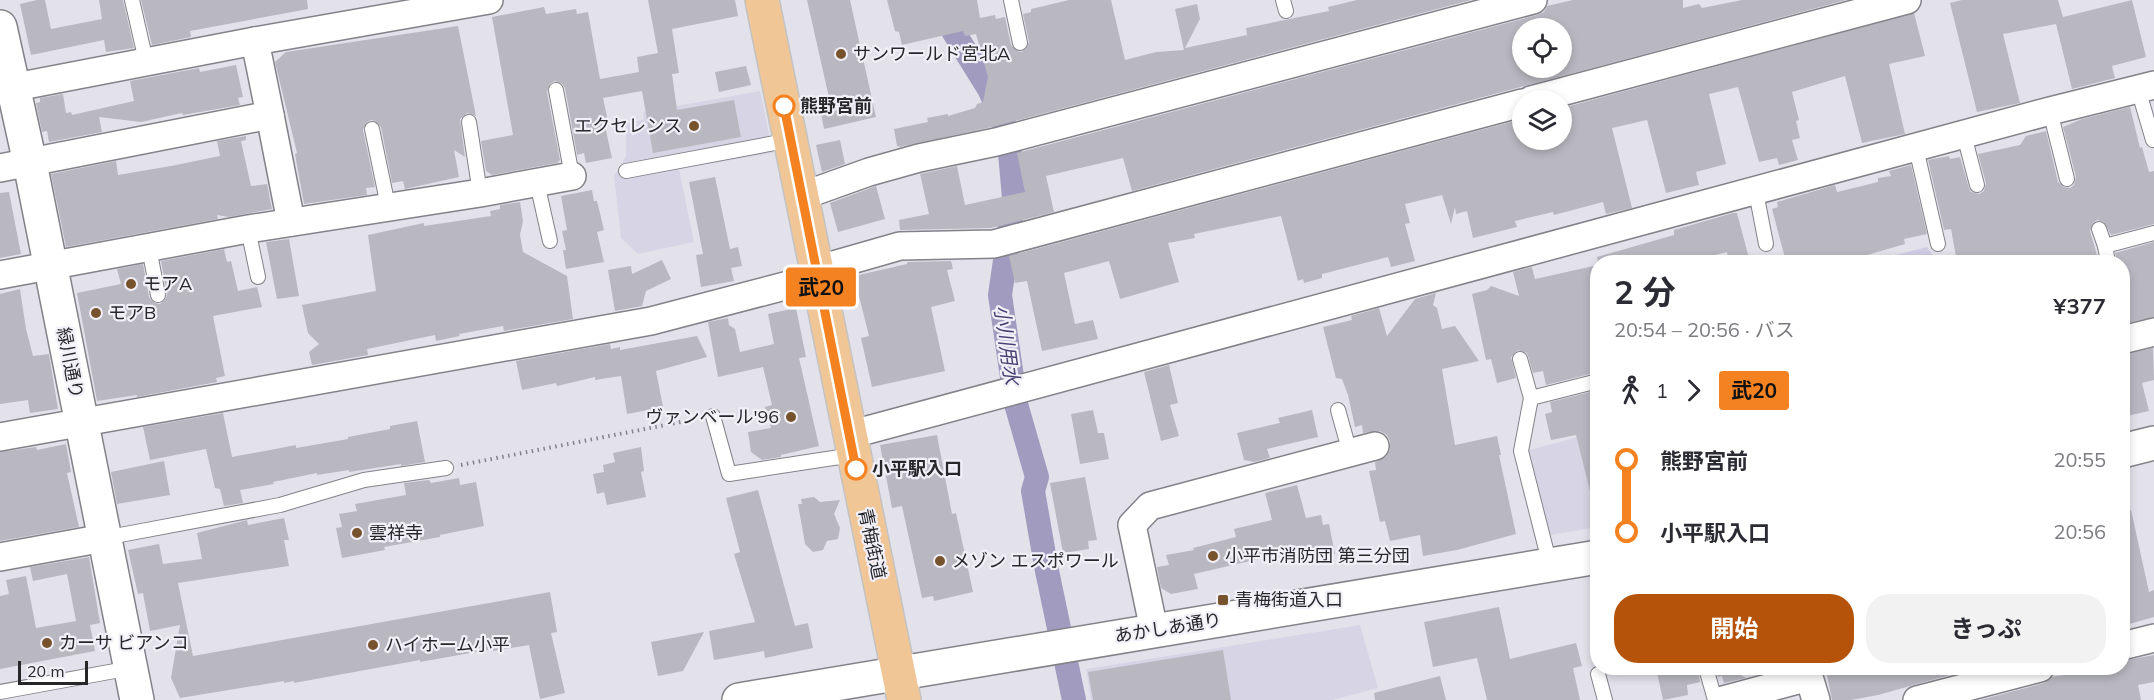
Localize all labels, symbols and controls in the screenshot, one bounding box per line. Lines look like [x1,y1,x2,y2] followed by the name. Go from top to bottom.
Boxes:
[1512,18,1572,150] map controls
[1512,18,1572,78] button: locate
[853,42,1010,65] place label: サンワールド宮北A
[834,47,848,61] marker: サンワールド宮北A
[1512,90,1572,150] button: layers
[800,94,872,117] place label: 熊野宮前
[773,95,795,117] marker: 熊野宮前
[574,114,682,137] place label: エクセレンス
[687,119,701,133] marker: エクセレンス
[786,268,856,306] line badge: 武20
[1614,271,1676,312] text: 2 分
[143,272,192,295] place label: モアA
[798,274,844,300] text: 武20
[124,277,138,291] marker: モアA
[2053,292,2106,320] text: ¥377
[108,301,156,324] place label: モアB
[990,304,1026,388] water label: 小川用水
[89,306,103,320] marker: モアB
[1614,317,1795,342] text: 20:54 – 20:56 · バス
[52,325,89,400] street label: 緑川通り
[1614,374,1647,407] icon: walk
[1677,374,1710,407] icon: forward
[1731,377,1777,403] text: 武20
[1656,378,1668,403] text: 1
[645,405,779,428] place label: ヴァンベール'96
[784,410,798,424] marker: ヴァンベール'96
[1660,447,1748,475] text: 熊野宮前
[2053,447,2106,472] text: 20:55
[872,457,962,480] place label: 小平駅入口
[845,458,867,480] marker: 小平駅入口
[854,506,891,582] street label: 青梅街道
[1660,519,1770,547] text: 小平駅入口
[2053,519,2106,544] text: 20:56
[369,521,423,544] place label: 雲祥寺
[350,526,364,540] marker: 雲祥寺
[1225,544,1410,567] place label: 小平市消防団 第三分団
[952,549,1119,572] place label: メゾン エスポワール
[1206,549,1220,563] marker: 小平市消防団 第三分団
[933,554,947,568] marker: メゾン エスポワール
[1235,588,1343,611] place label: 青梅街道入口
[1216,593,1230,607] marker: 青梅街道入口
[1614,594,1854,663] button: 開始
[1866,594,2106,663] button: きっぷ
[1113,608,1223,647] street label: あかしあ通り
[59,631,189,654] place label: カーサ ビアンコ
[385,633,510,656] place label: ハイホーム小平
[40,636,54,650] marker: カーサ ビアンコ
[366,638,380,652] marker: ハイホーム小平
[18,658,88,686] scale bar
[27,661,64,681] text: 20 m

